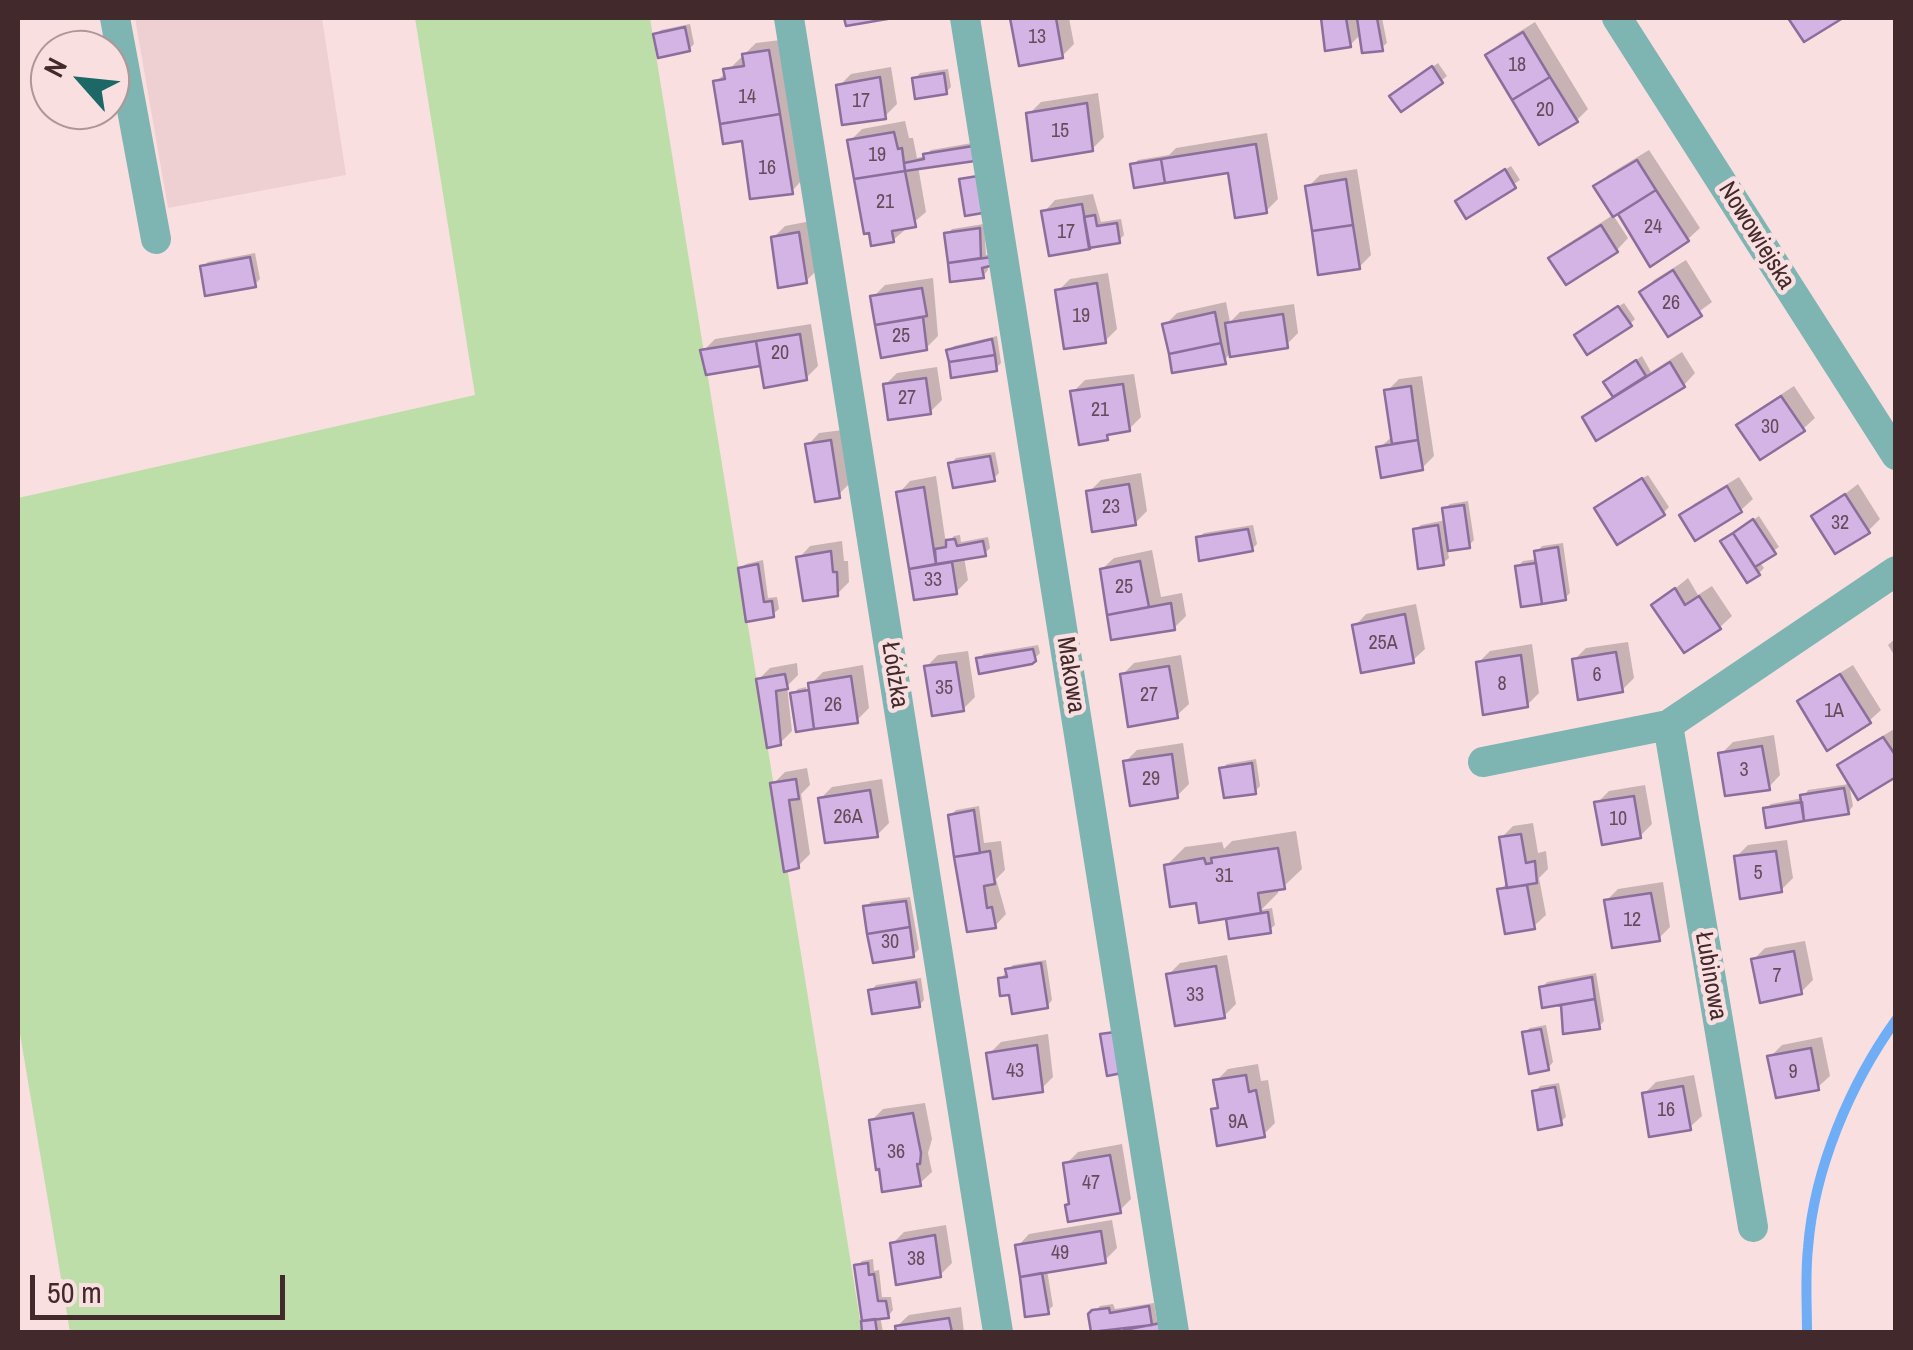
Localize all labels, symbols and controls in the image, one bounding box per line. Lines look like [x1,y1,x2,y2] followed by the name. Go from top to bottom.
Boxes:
[1028,26,1046,50] house number: 13
[30,30,130,130] north arrow
[34,51,76,83] text: N
[1508,54,1526,78] house number: 18
[738,86,756,110] house number: 14
[852,90,870,114] house number: 17
[1536,99,1554,123] house number: 20
[1051,120,1069,144] house number: 15
[868,144,886,168] house number: 19
[758,157,776,181] house number: 16
[1711,177,1801,295] street label: Nowowiejska
[876,191,894,215] house number: 21
[1644,216,1662,240] house number: 24
[1057,221,1075,245] house number: 17
[1662,292,1680,316] house number: 26
[1072,305,1090,329] house number: 19
[892,325,910,349] house number: 25
[771,342,789,366] house number: 20
[898,387,916,411] house number: 27
[1091,399,1109,423] house number: 21
[1761,416,1779,440] house number: 30
[1102,496,1120,520] house number: 23
[1831,512,1849,536] house number: 32
[924,569,942,593] house number: 33
[1115,576,1133,600] house number: 25
[1368,632,1398,656] house number: 25A
[1049,635,1091,715] street label: Makowa
[874,640,914,710] street label: Łódzka
[1592,664,1602,688] house number: 6
[1497,673,1507,697] house number: 8
[935,677,953,701] house number: 35
[1140,684,1158,708] house number: 27
[824,694,842,718] house number: 26
[1824,700,1844,724] house number: 1A
[1739,759,1749,783] house number: 3
[1142,768,1160,792] house number: 29
[833,806,863,830] house number: 26A
[1609,808,1627,832] house number: 10
[1753,862,1763,886] house number: 5
[1215,865,1233,889] house number: 31
[1623,909,1641,933] house number: 12
[1688,930,1732,1022] street label: Łubinowa
[881,931,899,955] house number: 30
[1772,965,1782,989] house number: 7
[1186,984,1204,1008] house number: 33
[1006,1060,1024,1084] house number: 43
[1788,1061,1798,1085] house number: 9
[1657,1099,1675,1123] house number: 16
[1228,1111,1248,1135] house number: 9A
[887,1141,905,1165] house number: 36
[1082,1172,1100,1196] house number: 47
[1051,1242,1069,1266] house number: 49
[907,1248,925,1272] house number: 38
[35,1255,290,1317] scale bar
[47,1272,102,1312] text: 50 m

